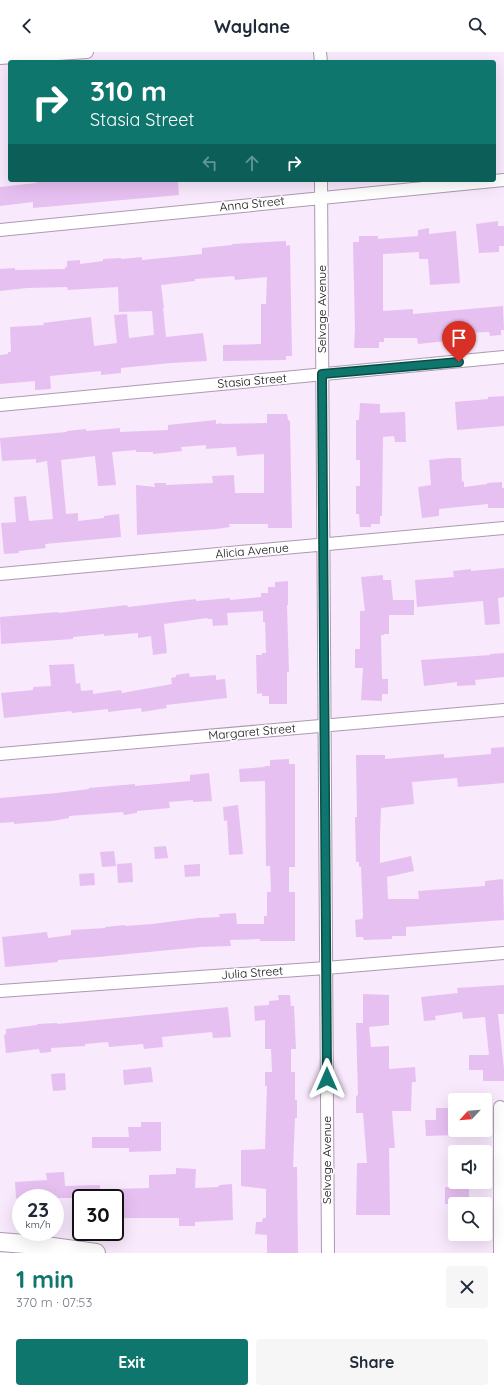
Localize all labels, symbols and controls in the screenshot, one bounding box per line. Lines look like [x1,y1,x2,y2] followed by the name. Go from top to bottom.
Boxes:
[16,15,38,37] icon: back
[214,15,290,38] text: Waylane
[466,15,488,37] icon: search
[90,73,167,108] text: 310 m
[24,76,76,128] icon: right
[90,108,194,131] text: Stasia Street
[199,152,221,174] icon: left
[241,152,263,174] icon: ahead
[283,152,305,174] icon: right
[219,193,285,214] street label: Anna Street
[314,265,329,353] street label: Selvage Avenue
[442,321,476,362] pin
[448,327,470,349] icon: arrive
[217,370,287,391] street label: Stasia Street
[215,540,289,561] street label: Alicia Avenue
[208,720,296,743] street label: Margaret Street
[220,963,284,982] street label: Julia Street
[306,1058,348,1100] position arrow
[448,1093,492,1137] north arrow
[448,1093,492,1241] map controls
[319,1116,334,1204] street label: Selvage Avenue
[448,1145,492,1189] button: sound
[72,1189,124,1241] speed limit sign: 30
[27,1197,49,1222] text: 23
[448,1197,492,1241] button: search
[25,1218,51,1231] text: km/h
[16,1264,74,1294] text: 1 min
[446,1266,488,1308] button: close
[16,1294,92,1310] text: 370 m · 07:53
[16,1339,248,1385] button: Exit
[256,1339,488,1385] button: Share

